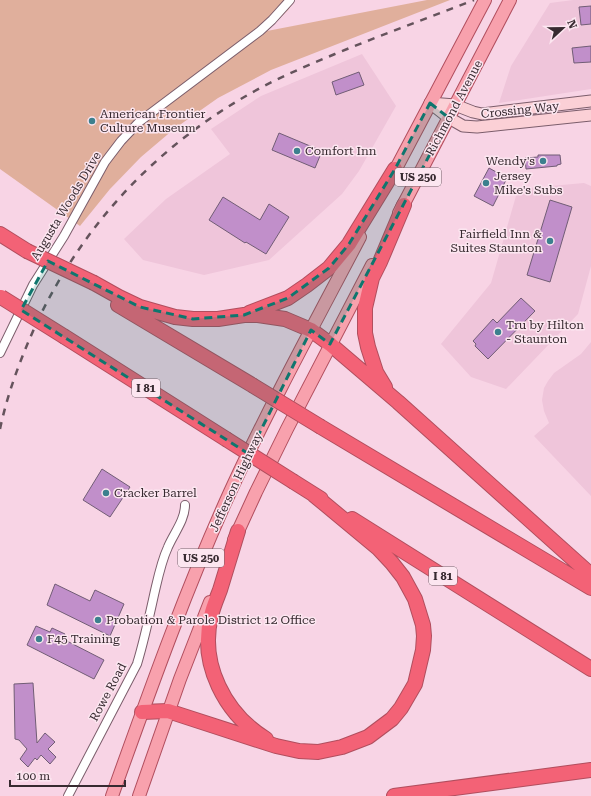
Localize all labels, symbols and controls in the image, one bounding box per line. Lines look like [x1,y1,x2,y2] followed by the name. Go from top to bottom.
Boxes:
[543,8,583,48] north arrow
[564,18,580,31] text: N
[423,57,485,158] street label: Richmond Avenue
[480,99,561,121] street label: Crossing Way
[100,107,206,135] place label: American Frontier Culture Museum
[87,116,97,126] marker: American Frontier Culture Museum
[305,144,377,158] place label: Comfort Inn
[292,146,302,156] marker: Comfort Inn
[28,149,104,263] street label: Augusta Woods Drive
[486,154,535,168] place label: Wendy's
[538,156,548,166] marker: Wendy's
[395,168,441,186] road number: US 250
[494,169,563,197] place label: Jersey Mike's Subs
[481,178,491,188] marker: Jersey Mike's Subs
[451,227,542,255] place label: Fairfield Inn & Suites Staunton
[545,236,555,246] marker: Fairfield Inn & Suites Staunton
[506,318,584,346] place label: Tru by Hilton - Staunton
[493,327,503,337] marker: Tru by Hilton - Staunton
[132,379,160,397] road number: I 81
[207,429,266,534] street label: Jefferson Highway
[114,486,197,500] place label: Cracker Barrel
[101,488,111,498] marker: Cracker Barrel
[178,549,224,567] road number: US 250
[429,567,457,585] road number: I 81
[106,613,316,627] place label: Probation & Parole District 12 Office
[93,615,103,625] marker: Probation & Parole District 12 Office
[47,632,120,646] place label: F45 Training
[34,634,44,644] marker: F45 Training
[87,660,129,724] street label: Rowe Road
[10,762,125,788] scale bar
[16,769,50,783] text: 100 m

